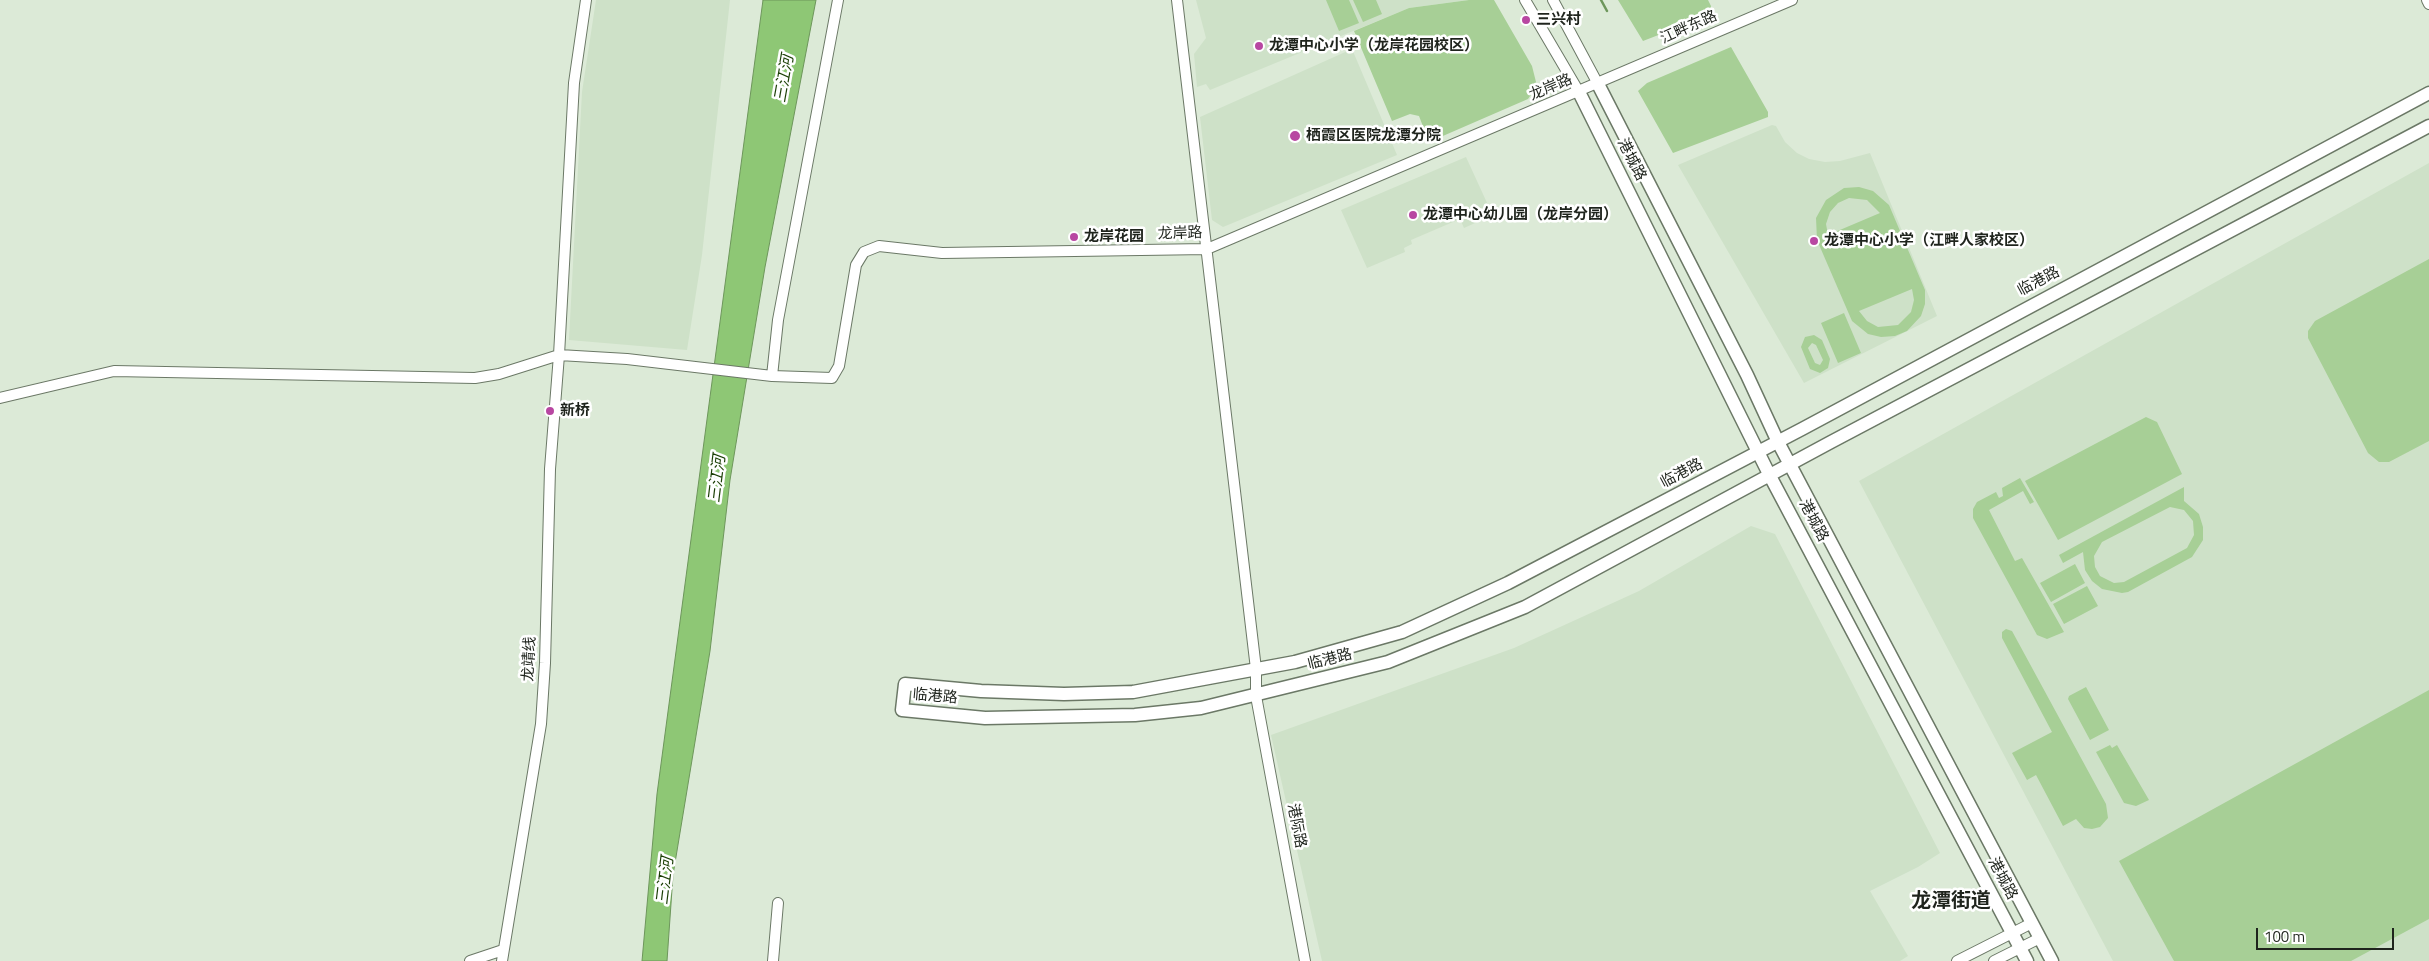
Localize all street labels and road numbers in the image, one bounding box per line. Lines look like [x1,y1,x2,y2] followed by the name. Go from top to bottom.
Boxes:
[1658,8,1720,48] street label: 江畔东路
[1527,71,1575,105] street label: 龙岸路
[1613,136,1649,184] street label: 港城路
[1157,224,1203,244] street label: 龙岸路
[2015,263,2063,301] street label: 临港路
[1658,455,1706,493] street label: 临港路
[1794,497,1832,545] street label: 港城路
[520,636,540,682] street label: 龙靖线
[1306,646,1354,674] street label: 临港路
[912,686,958,708] street label: 临港路
[1283,802,1309,850] street label: 港际路
[1983,855,2021,903] street label: 港城路

